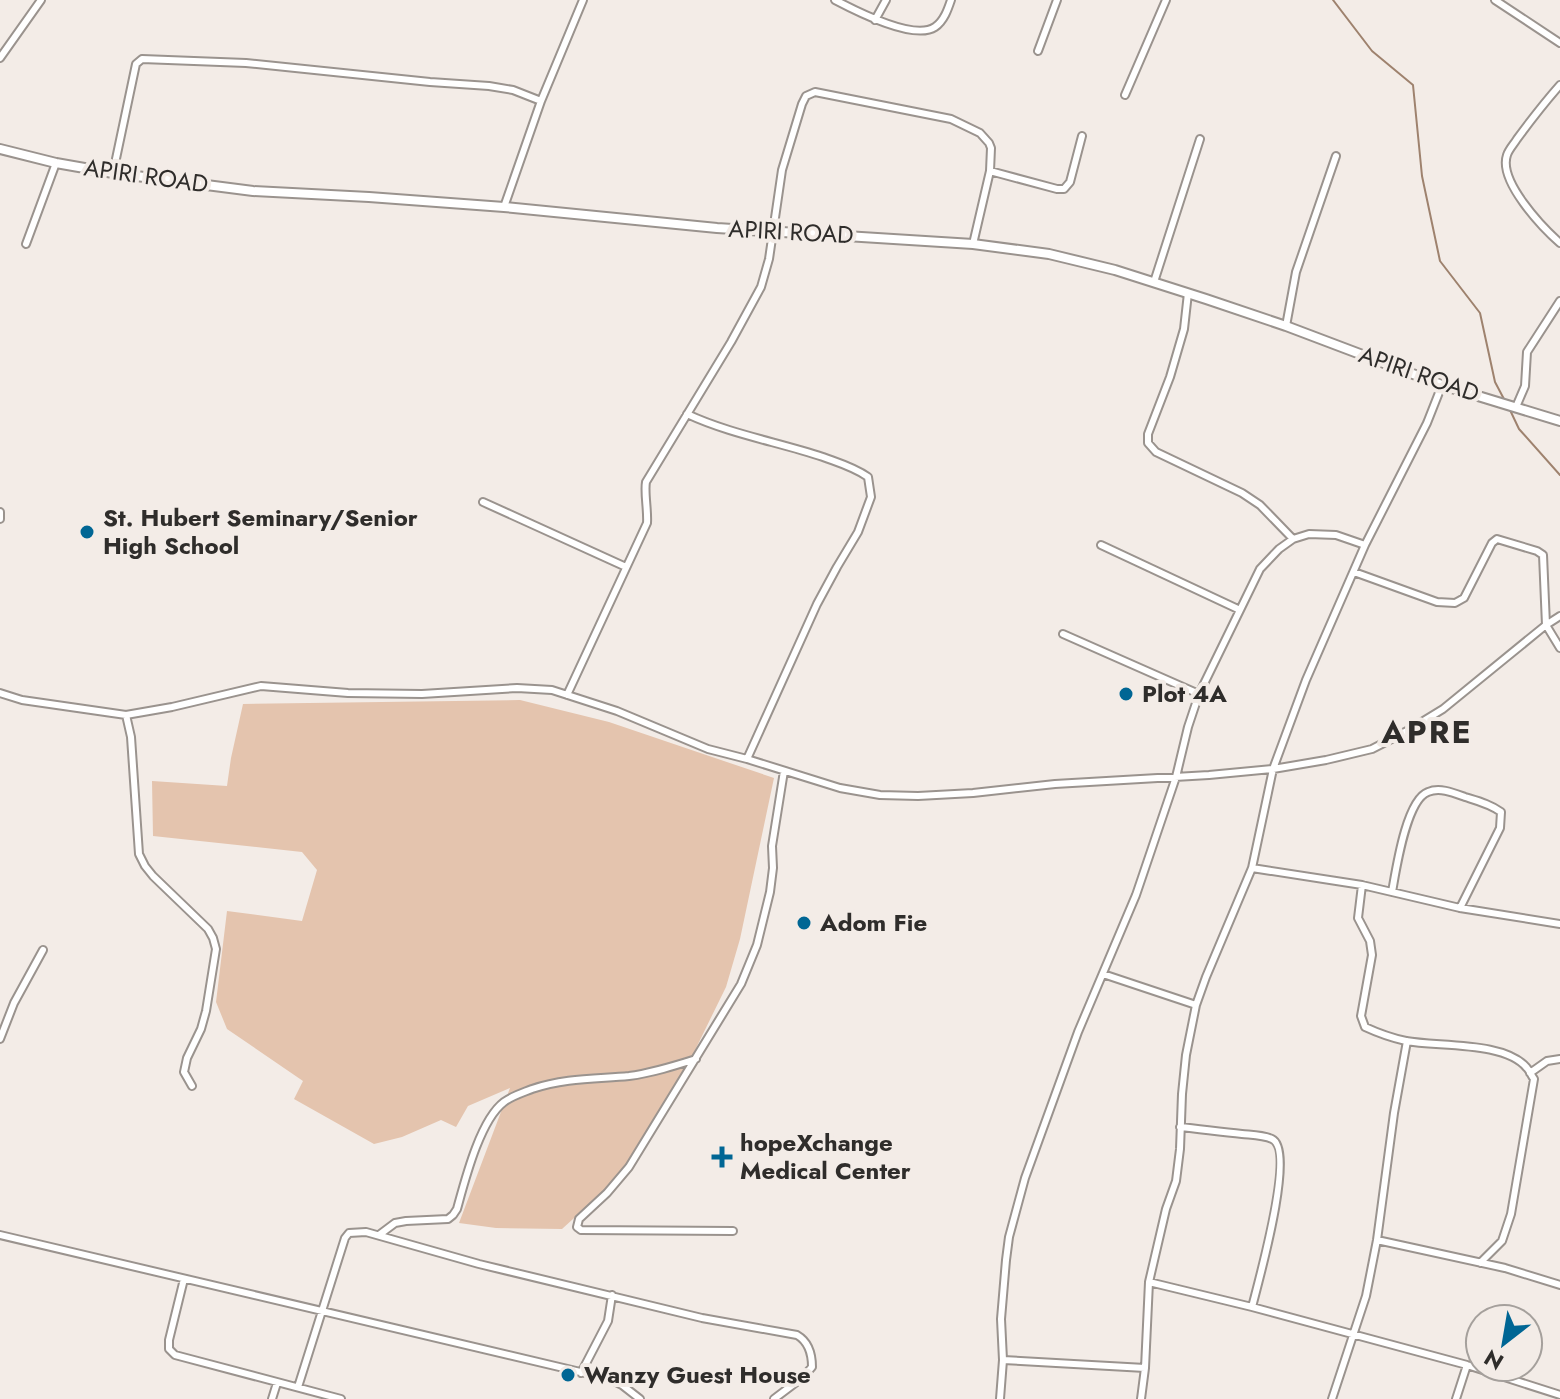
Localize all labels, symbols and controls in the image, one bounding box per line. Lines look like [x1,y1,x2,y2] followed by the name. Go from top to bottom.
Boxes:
[82,149,211,202] street label: APIRI ROAD
[728,211,854,252] street label: APIRI ROAD
[1354,337,1484,410] street label: APIRI ROAD
[103,500,418,563] place label: St. Hubert Seminary/Senior High School
[78,523,96,541] marker: St. Hubert Seminary/Senior High School
[1142,676,1227,711] place label: Plot 4A
[1117,685,1135,703] marker: Plot 4A
[1380,709,1473,755] district label: APRE
[819,905,927,940] place label: Adom Fie
[795,914,813,932] marker: Adom Fie
[740,1125,911,1188] place label: hopeXchange Medical Center
[711,1146,733,1168] marker: hopeXchange Medical Center
[1464,1303,1544,1383] north arrow
[1478,1342,1509,1378] text: N
[584,1357,811,1392] place label: Wanzy Guest House
[559,1366,577,1384] marker: Wanzy Guest House

